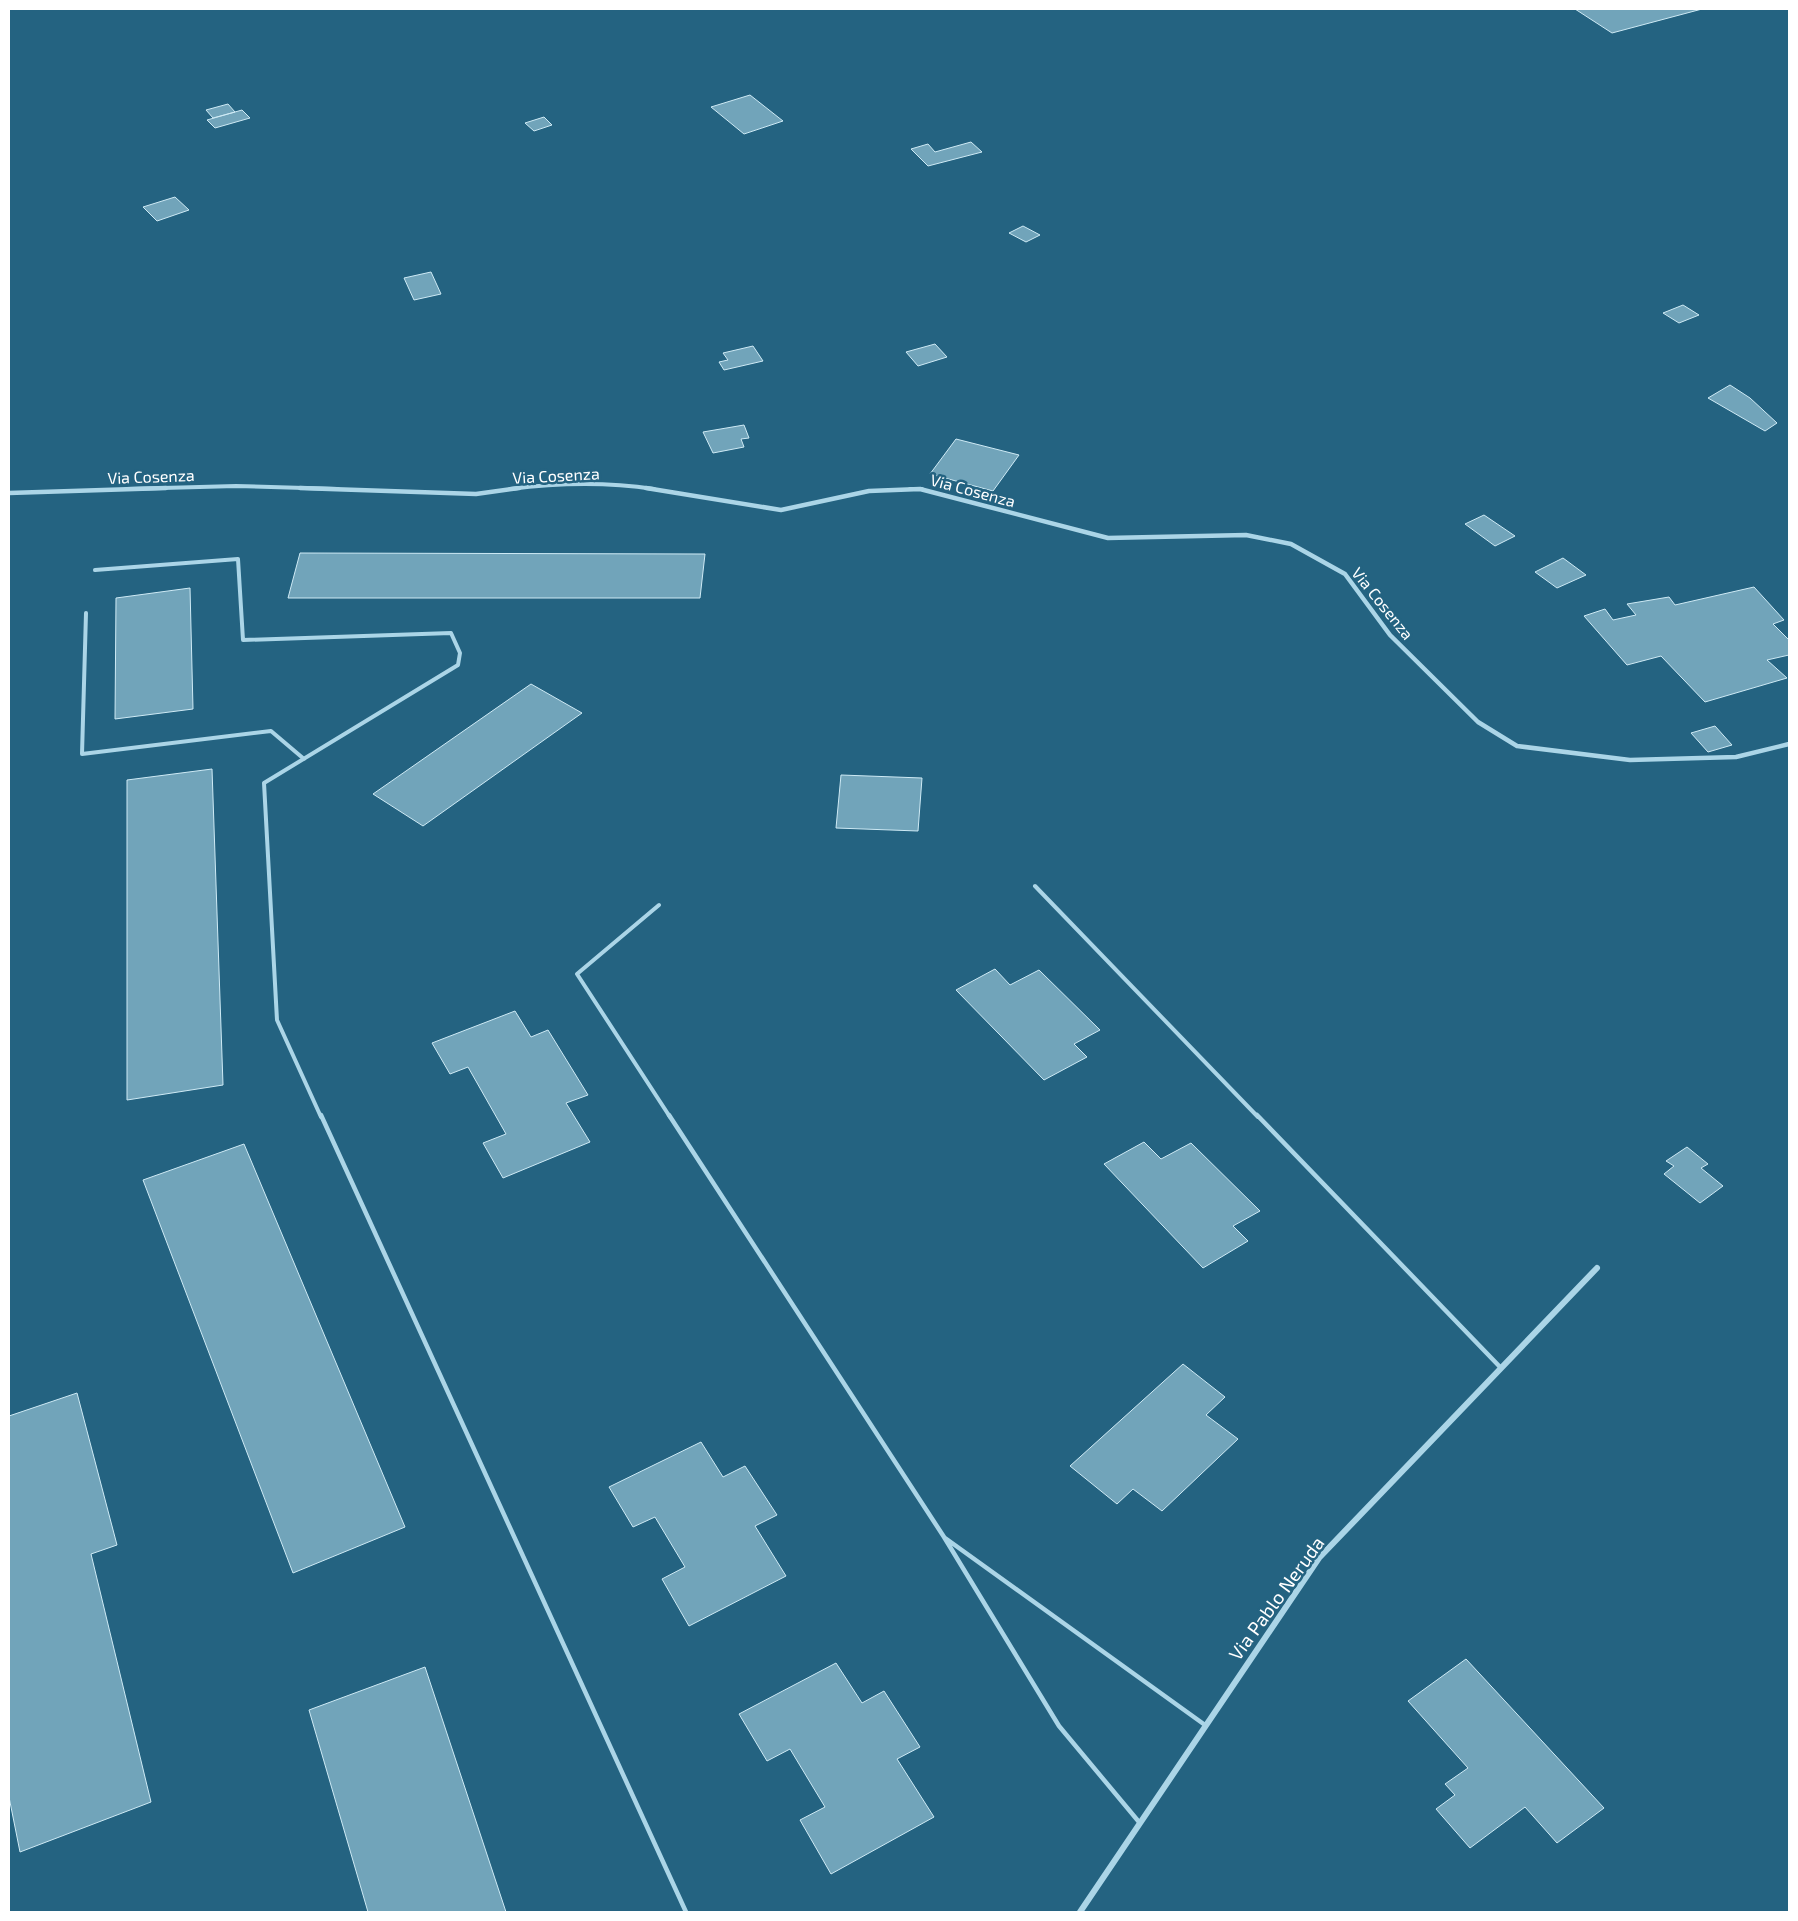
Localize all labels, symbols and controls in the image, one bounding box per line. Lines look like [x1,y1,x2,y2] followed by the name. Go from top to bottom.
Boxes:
[512,463,600,487] street label: Via Cosenza
[107,465,195,487] street label: Via Cosenza
[928,470,1018,510] street label: Via Cosenza
[1348,563,1418,643] street label: Via Cosenza
[1223,1532,1329,1664] street label: Via Pablo Neruda

